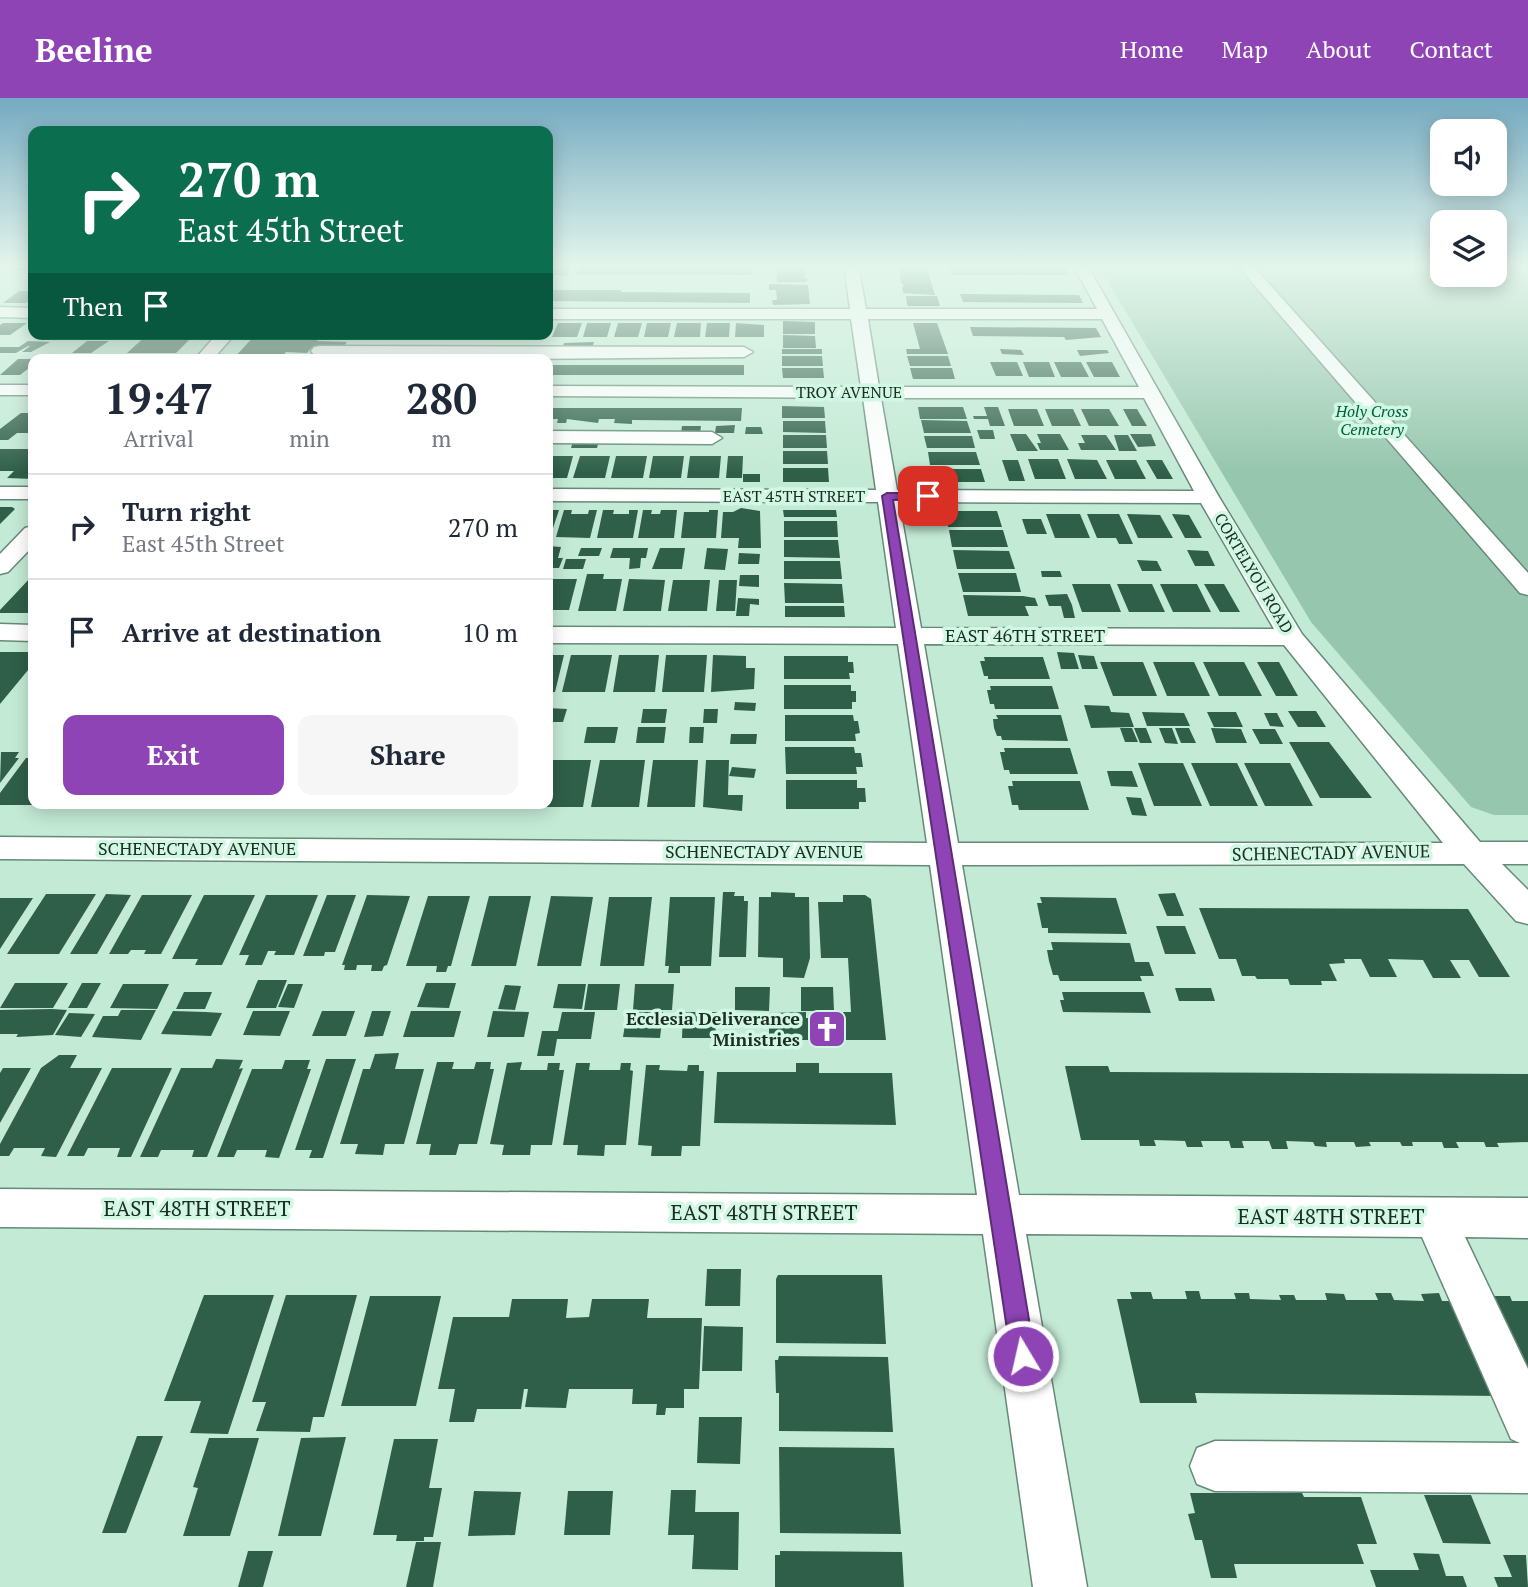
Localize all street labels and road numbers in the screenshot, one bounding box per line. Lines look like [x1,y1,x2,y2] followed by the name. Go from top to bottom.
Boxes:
[796,381,902,403] street label: TROY AVENUE
[723,485,865,507] street label: EAST 45TH STREET
[1209,509,1299,637] street label: CORTELYOU ROAD
[945,623,1105,647] street label: EAST 46TH STREET
[98,836,296,860] street label: SCHENECTADY AVENUE
[1232,838,1430,866] street label: SCHENECTADY AVENUE
[665,839,863,863] street label: SCHENECTADY AVENUE
[104,1194,290,1222] street label: EAST 48TH STREET
[671,1198,857,1226] street label: EAST 48TH STREET
[1238,1202,1424,1230] street label: EAST 48TH STREET

